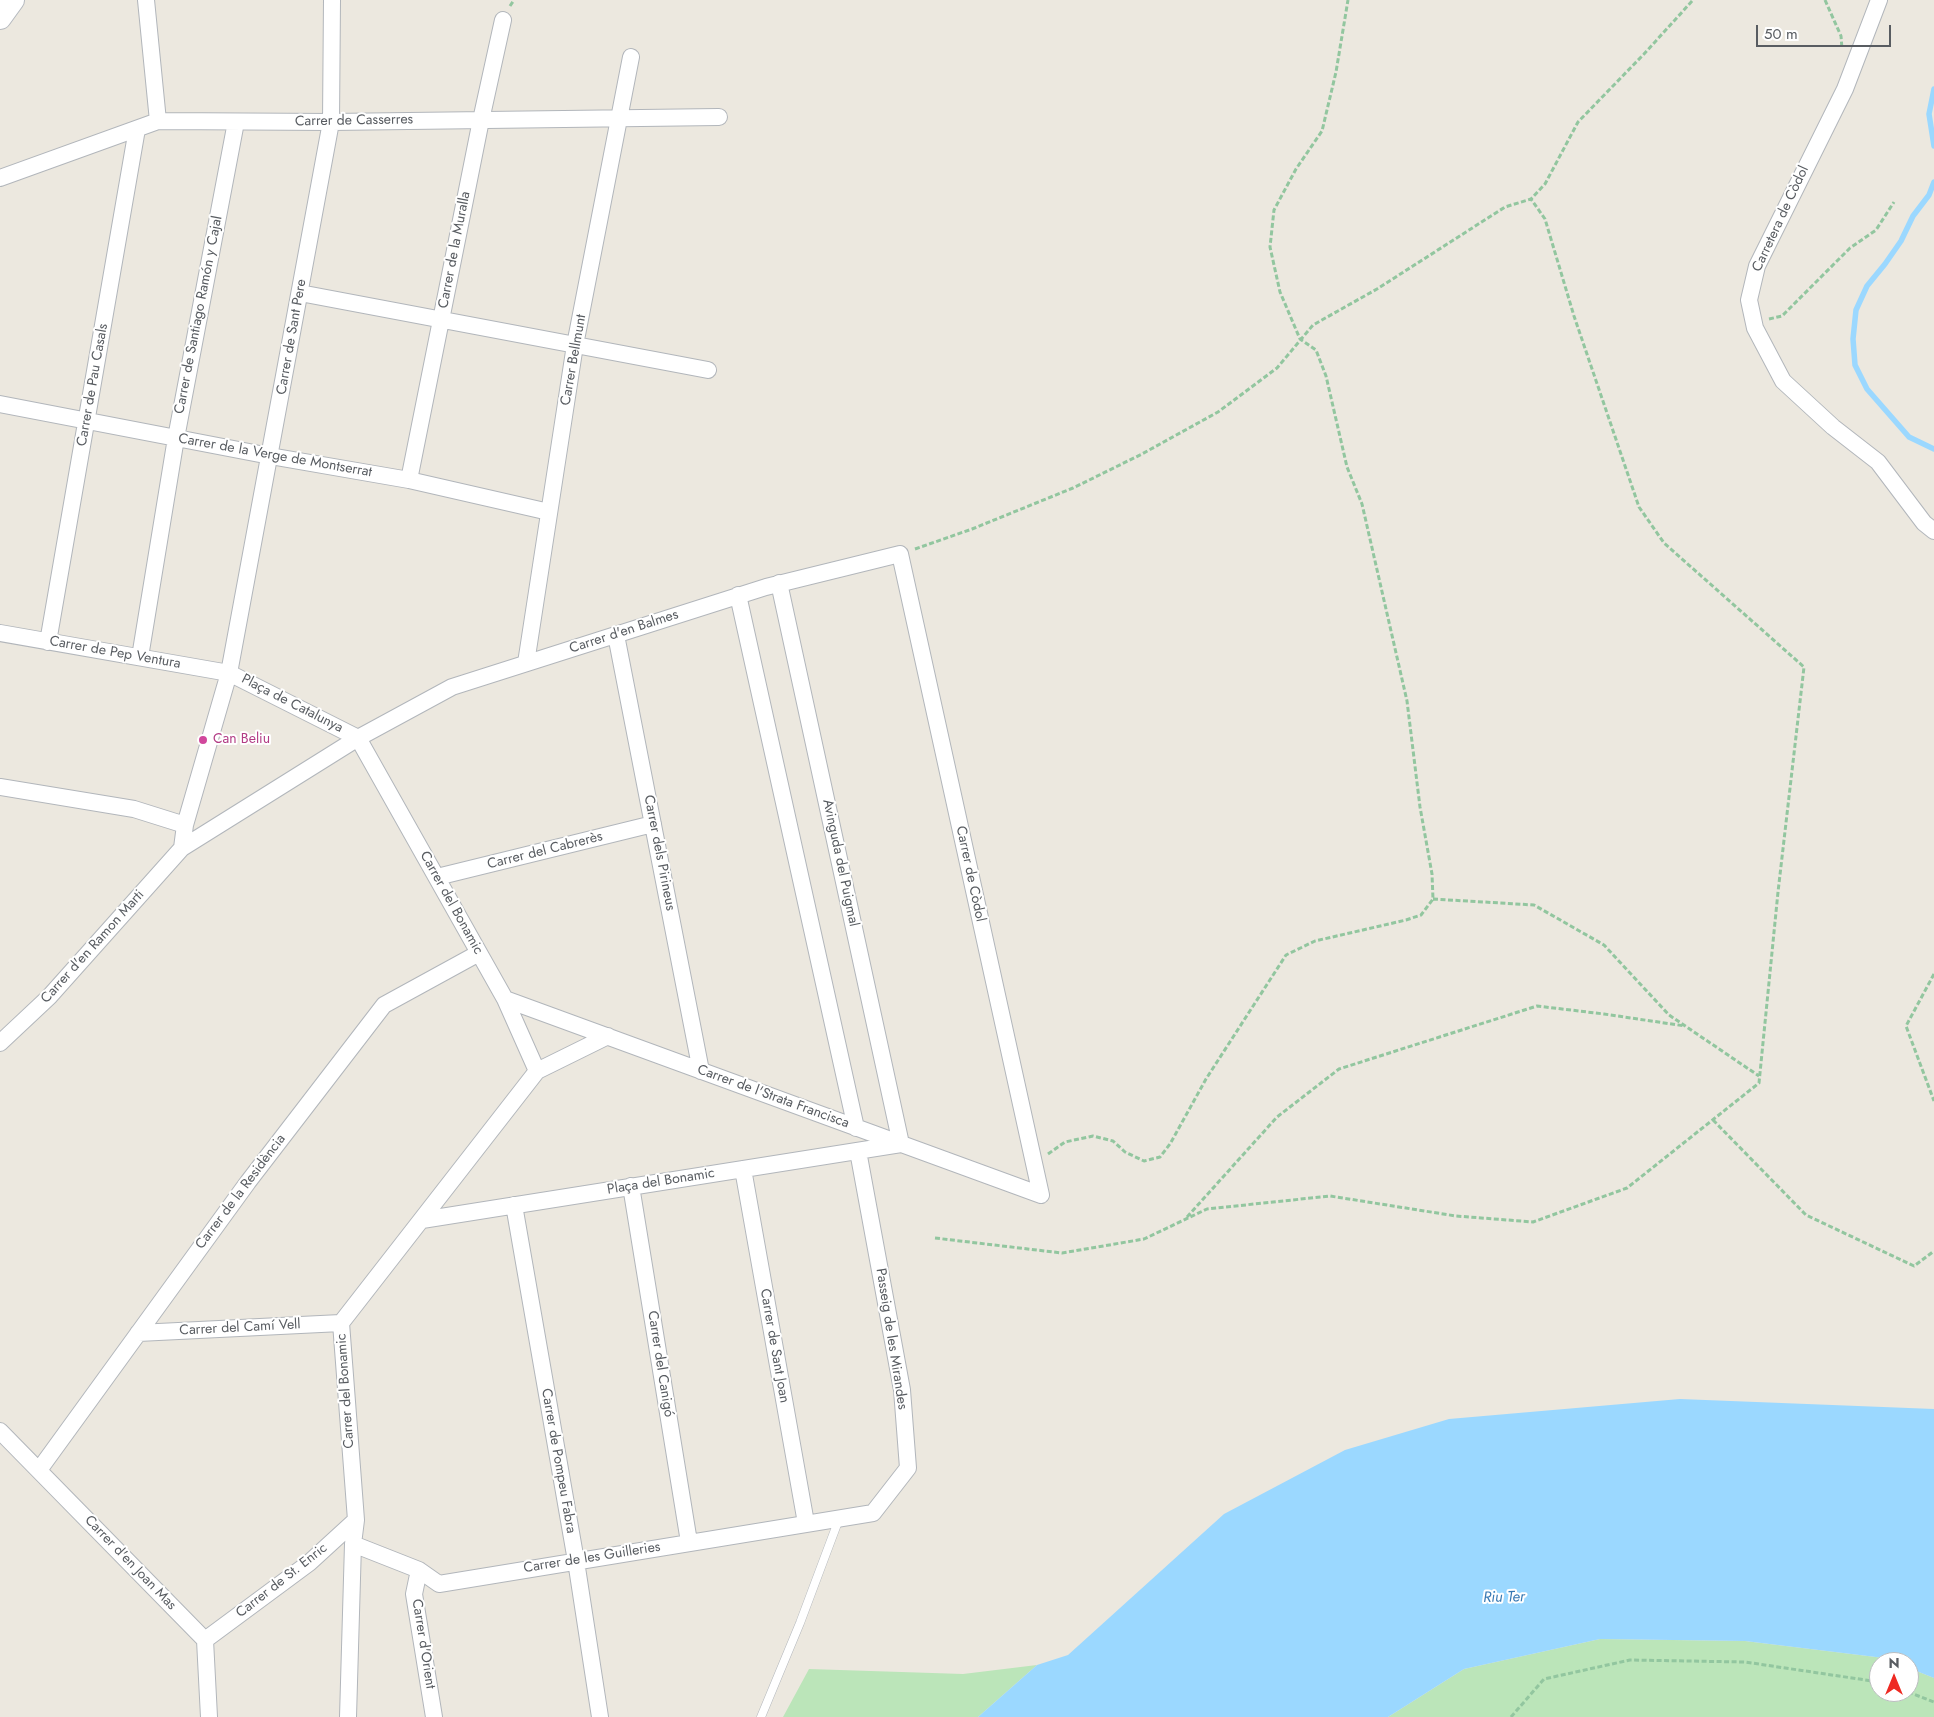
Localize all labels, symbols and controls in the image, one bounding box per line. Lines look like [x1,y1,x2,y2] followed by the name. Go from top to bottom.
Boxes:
[1759,15,1894,47] scale bar
[1764,23,1798,45] text: 50 m
[295,112,413,130] street label: Carrer de Casserres
[1749,163,1813,275] street label: Carretera de Còdol
[435,190,475,310] street label: Carrer de la Muralla
[172,215,226,415] street label: Carrer de Santiago Ramón y Cajal
[274,278,310,396] street label: Carrer de Sant Pere
[558,313,590,407] street label: Carrer Bellmunt
[74,322,112,448] street label: Carrer de Pau Casals
[177,431,373,481] street label: Carrer de la Verge de Montserrat
[567,606,681,658] street label: Carrer d'en Balmes
[48,633,182,673] street label: Carrer de Pep Ventura
[238,671,346,737] street label: Plaça de Catalunya
[213,732,270,748] place label: Can Beliu
[197,734,209,746] marker: Can Beliu
[640,794,678,912] street label: Carrer dels Pirineus
[818,798,862,928] street label: Avinguda del Puigmal
[952,825,988,923] street label: Carrer de Còdol
[486,829,604,873] street label: Carrer del Cabrerès
[416,848,486,958] street label: Carrer del Bonamic
[38,887,148,1007] street label: Carrer d'en Ramon Marti
[695,1062,851,1132] street label: Carrer de l'Strata Francisca
[192,1131,290,1253] street label: Carrer de la Residència
[606,1165,716,1199] street label: Plaça del Bonamic
[872,1267,910,1411] street label: Passeig de les Mirandes
[756,1288,792,1404] street label: Carrer de Sant Joan
[643,1310,677,1418] street label: Carrer del Canigó
[179,1316,301,1340] street label: Carrer del Camí Vell
[334,1333,358,1449] street label: Carrer del Bonamic
[537,1387,579,1535] street label: Carrer de Pompeu Fabra
[81,1512,179,1614] street label: Carrer d'en Joan Mas
[522,1539,662,1577] street label: Carrer de les Guilleries
[233,1540,331,1622] street label: Carrer de St. Enric
[1483,1589,1525,1607] water label: Riu Ter
[408,1598,438,1690] street label: Carrer d'Orient
[1869,1652,1919,1702] north arrow
[1888,1653,1900,1673] text: N

